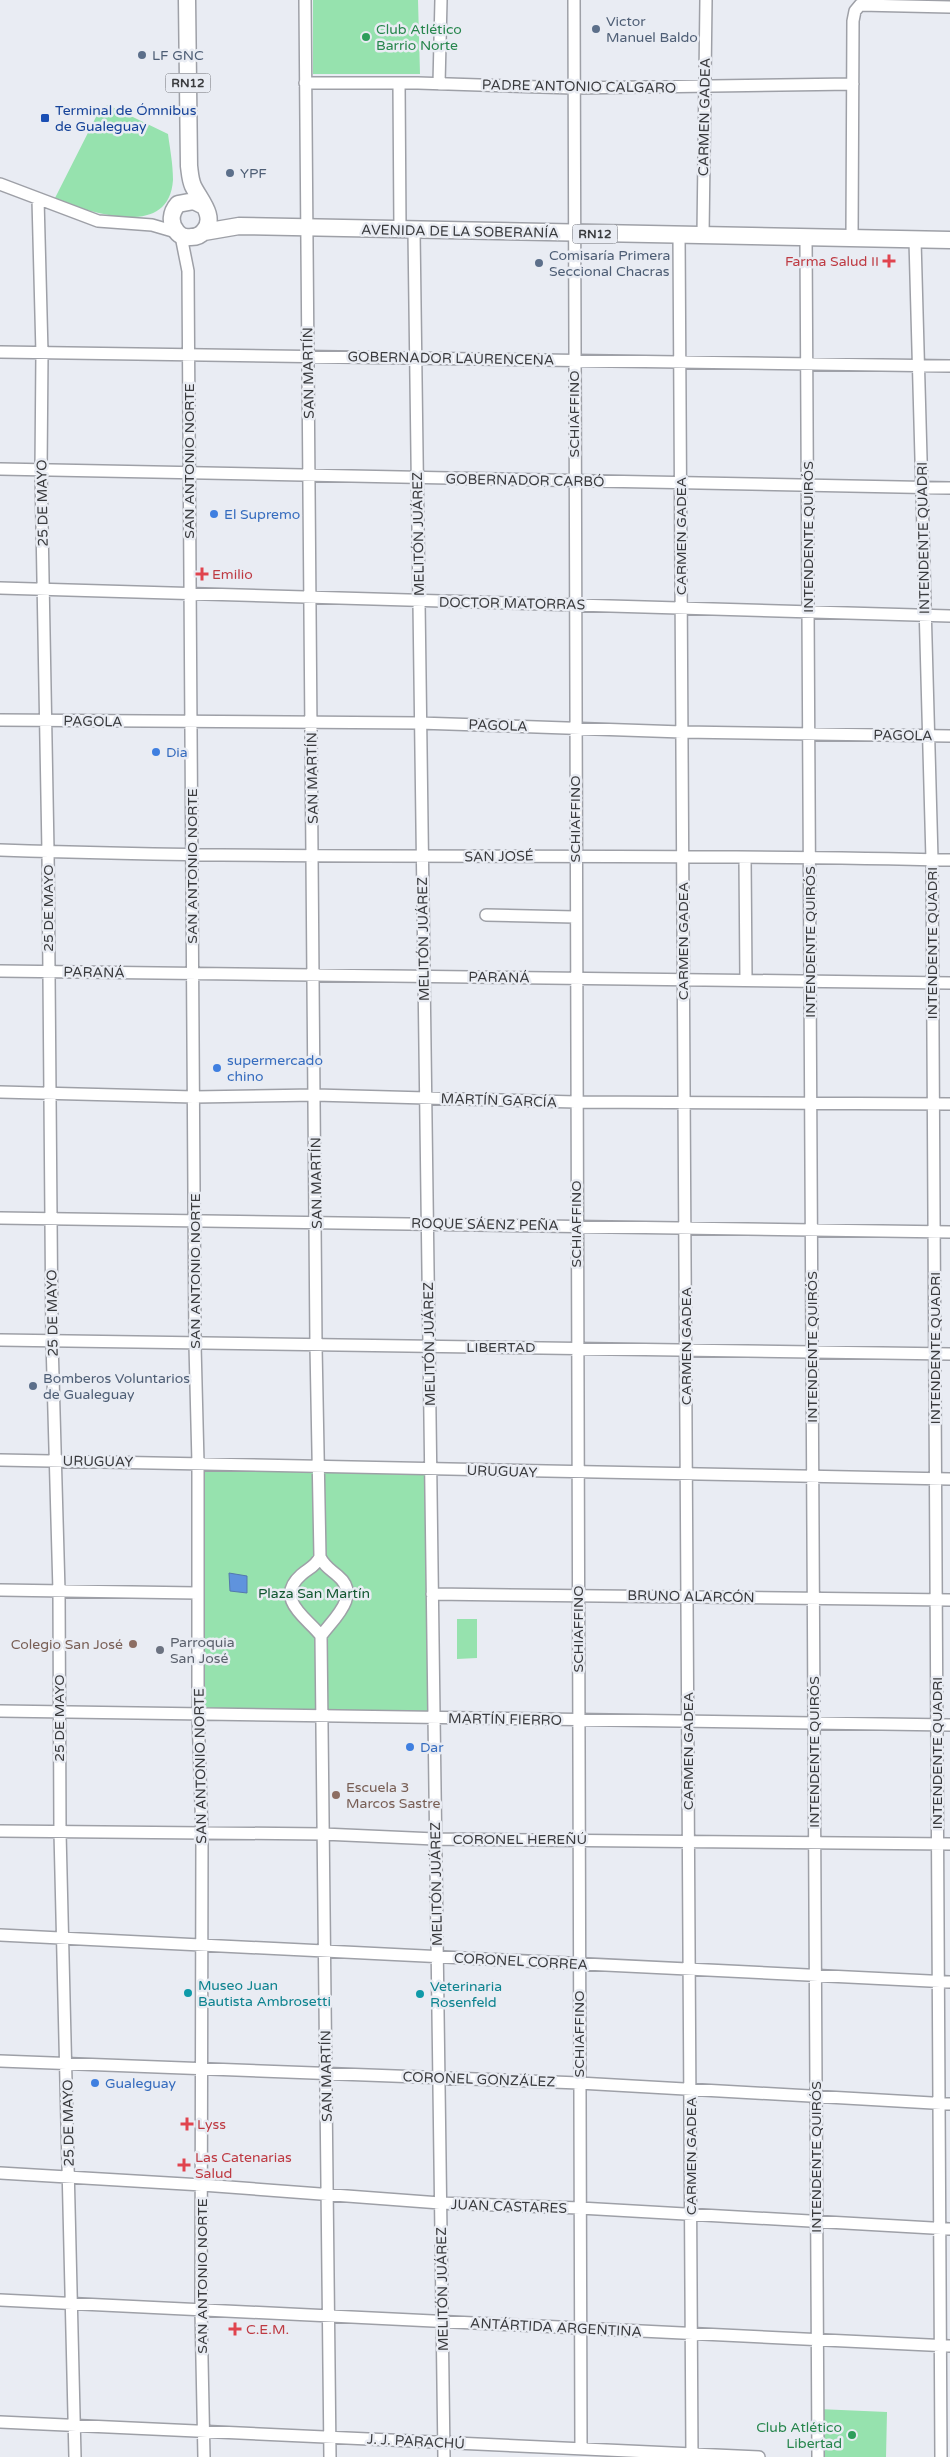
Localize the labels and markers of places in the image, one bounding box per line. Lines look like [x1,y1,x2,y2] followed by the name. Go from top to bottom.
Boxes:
[606,13,698,46] place label: Victor Manuel Baldo
[376,21,462,54] place label: Club Atlético Barrio Norte
[590,23,602,35] marker: Victor Manuel Baldo
[360,31,372,43] marker: Club Atlético Barrio Norte
[152,47,204,64] place label: LF GNC
[136,49,148,61] marker: LF GNC
[55,102,197,135] place label: Terminal de Ómnibus de Gualeguay
[39,112,51,124] marker: Terminal de Ómnibus de Gualeguay
[240,165,267,182] place label: YPF
[224,167,236,179] marker: YPF
[549,247,670,280] place label: Comisaría Primera Seccional Chacras
[785,253,879,270] place label: Farma Salud II
[883,255,895,267] marker: Farma Salud II
[533,257,545,269] marker: Comisaría Primera Seccional Chacras
[224,506,300,523] place label: El Supremo
[208,508,220,520] marker: El Supremo
[212,566,253,583] place label: Emilio
[196,568,208,580] marker: Emilio
[166,744,188,761] place label: Dia
[150,746,162,758] marker: Dia
[227,1052,323,1085] place label: supermercado chino
[211,1062,223,1074] marker: supermercado chino
[43,1370,190,1403] place label: Bomberos Voluntarios de Gualeguay
[27,1380,39,1392] marker: Bomberos Voluntarios de Gualeguay
[170,1634,235,1667] place label: Parroquia San José
[11,1636,123,1653] place label: Colegio San José
[127,1638,139,1650] marker: Colegio San José
[154,1644,166,1656] marker: Parroquia San José
[420,1739,444,1756] place label: Dar
[404,1741,416,1753] marker: Dar
[346,1779,440,1812] place label: Escuela 3 Marcos Sastre
[330,1789,342,1801] marker: Escuela 3 Marcos Sastre
[198,1977,331,2010] place label: Museo Juan Bautista Ambrosetti
[430,1978,502,2011] place label: Veterinaria Rosenfeld
[182,1987,194,1999] marker: Museo Juan Bautista Ambrosetti
[414,1988,426,2000] marker: Veterinaria Rosenfeld
[105,2075,177,2092] place label: Gualeguay
[89,2077,101,2089] marker: Gualeguay
[197,2116,226,2133] place label: Lyss
[181,2118,193,2130] marker: Lyss
[195,2149,292,2182] place label: Las Catenarias Salud
[177,2158,191,2172] marker: Las Catenarias Salud
[246,2321,289,2338] place label: C.E.M.
[228,2322,242,2336] marker: C.E.M.
[756,2419,842,2452] place label: Club Atlético Libertad
[846,2429,858,2441] marker: Club Atlético Libertad

